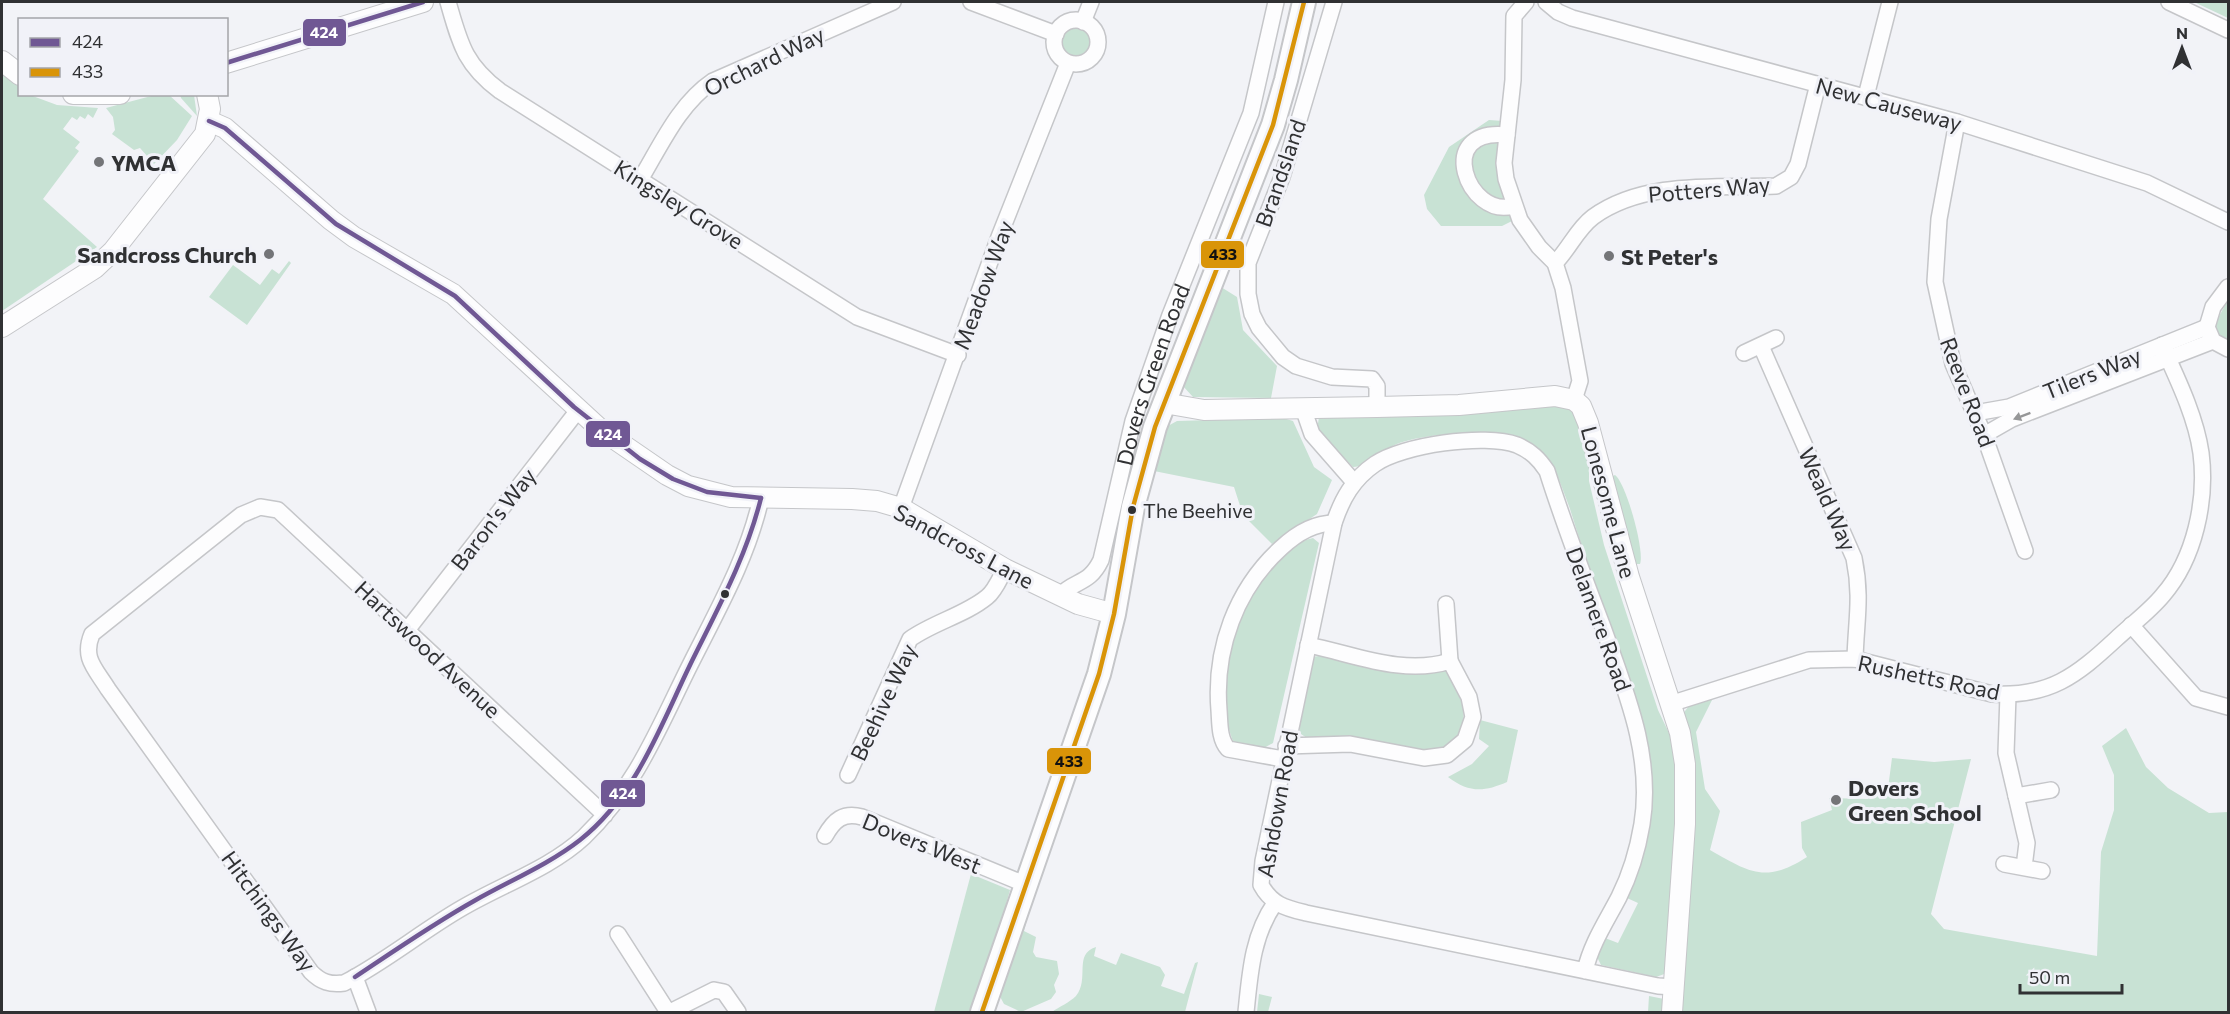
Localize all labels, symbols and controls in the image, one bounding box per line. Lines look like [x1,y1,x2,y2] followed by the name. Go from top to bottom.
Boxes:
[18,18,228,96] legend
[302,18,347,47] line badge: 424
[2152,18,2212,78] north arrow
[699,20,829,102] street label: Orchard Way
[310,22,338,41] text: 424
[2176,23,2188,42] text: N
[72,30,103,52] text: 424
[72,60,103,82] text: 433
[1813,72,1965,136] street label: New Causeway
[1249,116,1311,230] street label: Brandsland
[111,149,176,176] place label: YMCA
[609,154,749,254] street label: Kingsley Grove
[92,155,106,169] marker: YMCA
[1647,170,1771,208] street label: Potters Way
[947,217,1019,353] street label: Meadow Way
[1200,240,1245,269] line badge: 433
[77,241,257,268] place label: Sandcross Church
[1621,243,1718,270] place label: St Peter's
[1209,244,1237,263] text: 433
[262,247,276,261] marker: Sandcross Church
[1602,249,1616,263] marker: St Peter's
[1110,280,1195,468] street label: Dovers Green Road
[1935,333,2001,451] street label: Reeve Road
[2039,341,2145,405] street label: Tilers Way
[2013,411,2031,421] one-way arrow
[585,420,631,448] line badge: 424
[1576,423,1642,581] street label: Lonesome Lane
[594,424,622,443] text: 424
[1793,443,1863,555] street label: Weald Way
[445,462,541,576] street label: Baron's Way
[889,498,1039,594] street label: Sandcross Lane
[1143,498,1253,522] place label: The Beehive
[1126,504,1138,516] marker: The Beehive
[1560,543,1638,695] street label: Delamere Road
[350,575,506,723] street label: Hartswood Avenue
[719,588,731,600] unlabelled marker
[844,639,922,765] street label: Beehive Way
[1855,649,2003,705] street label: Rushetts Road
[1251,728,1303,880] street label: Ashdown Road
[1046,747,1092,775] line badge: 433
[1055,751,1083,770] text: 433
[1848,774,1982,826] place label: Dovers Green School
[600,779,646,808] line badge: 424
[609,783,637,802] text: 424
[1829,793,1843,807] marker: Dovers Green School
[859,807,985,879] street label: Dovers West
[216,845,322,977] street label: Hitchings Way
[2020,957,2122,995] scale bar
[2029,966,2070,988] text: 50 m

